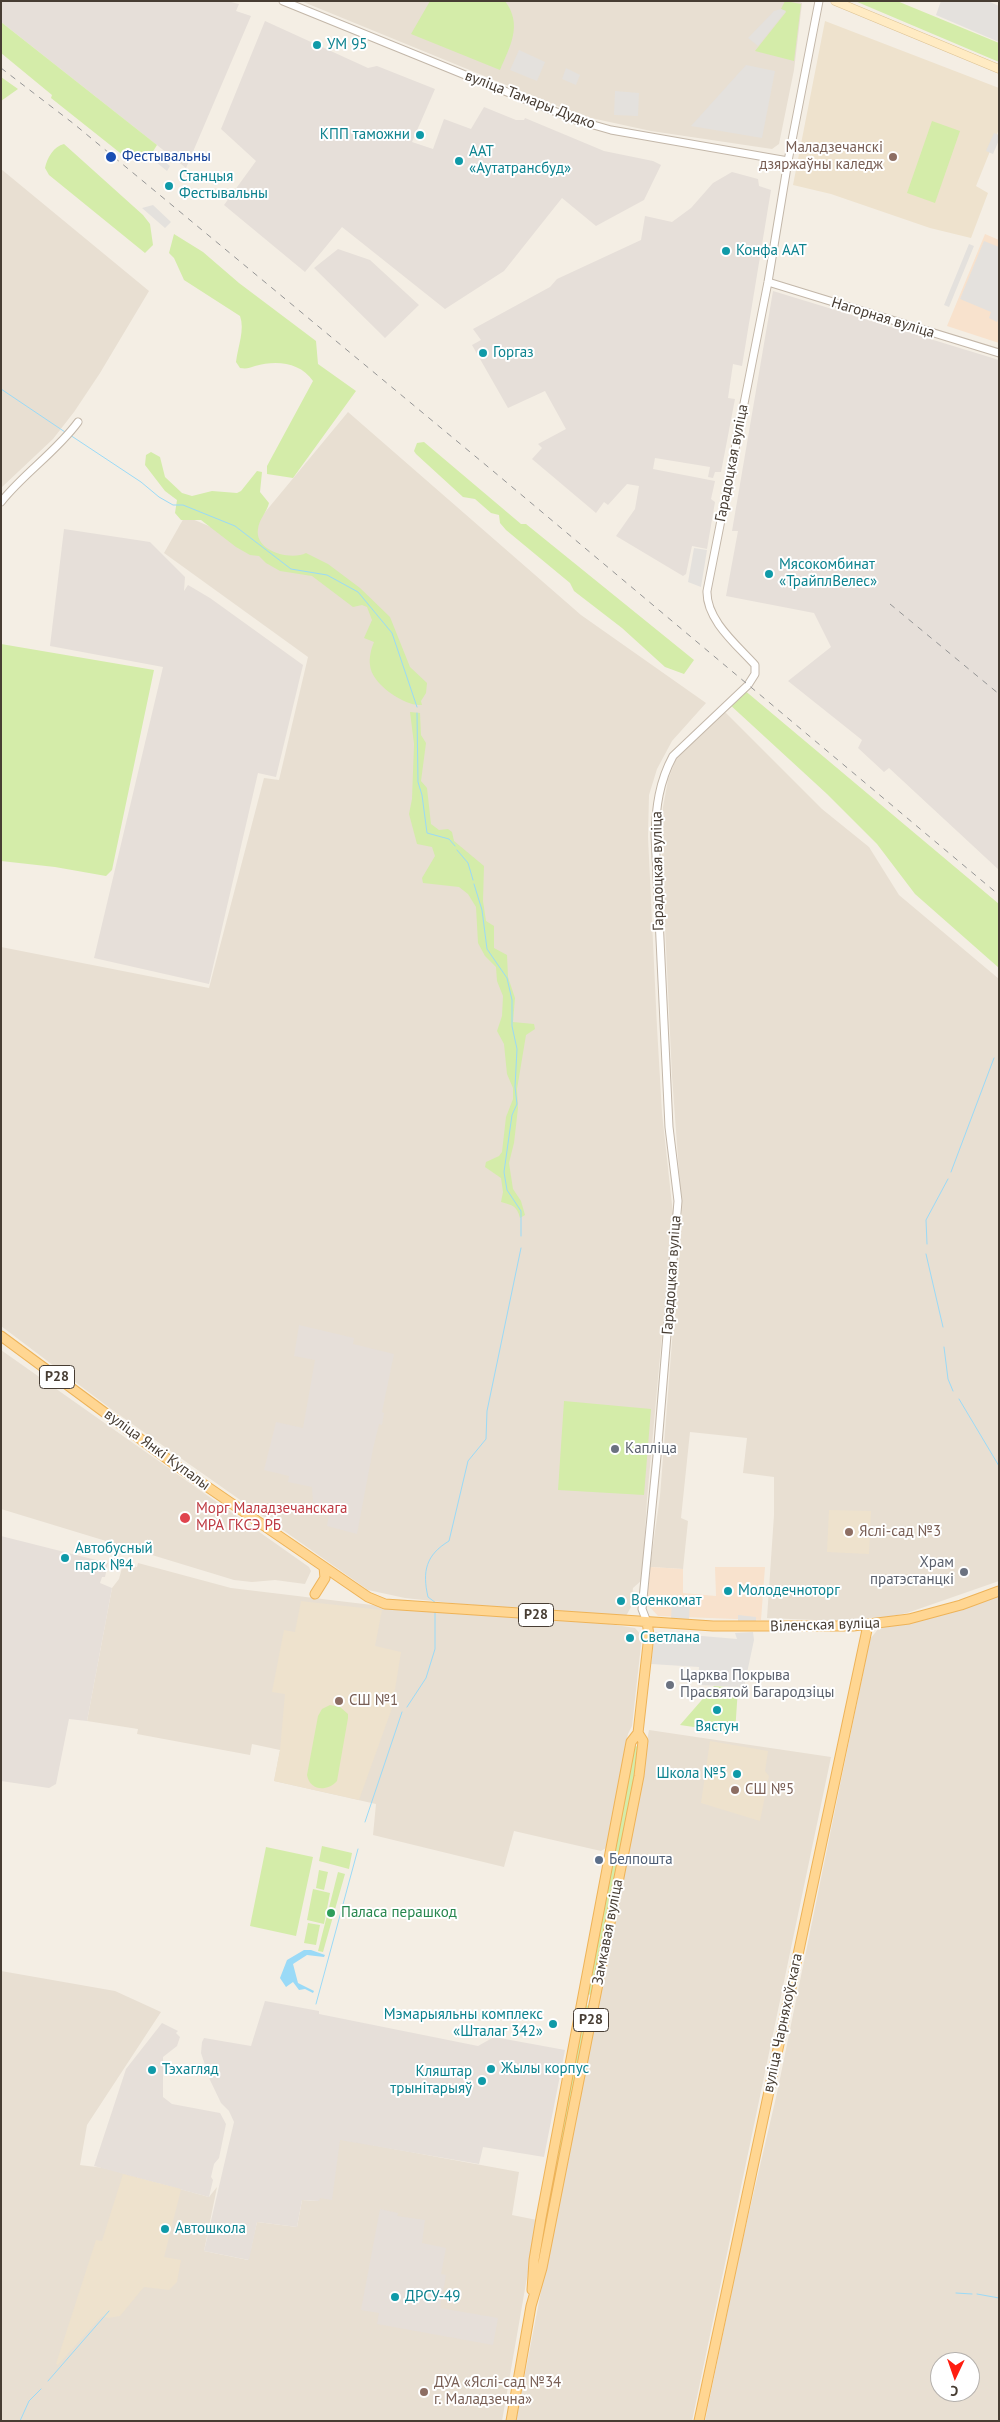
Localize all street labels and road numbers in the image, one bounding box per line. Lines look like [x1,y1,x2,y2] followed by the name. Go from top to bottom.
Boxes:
[462,67,598,133] street label: вуліца Тамары Дудко
[829,294,937,342] street label: Нагорная вуліца
[712,403,752,523] street label: Гарадоцкая вуліца
[648,811,668,931] street label: Гарадоцкая вуліца
[659,1215,685,1335] street label: Гарадоцкая вуліца
[40,1365,74,1388] road number: Р28
[101,1406,213,1494] street label: вуліца Янкі Купалы
[518,1604,554,1626] road number: Р28
[770,1614,880,1636] street label: Віленская вуліца
[589,1878,627,1986] street label: Замкавая вуліца
[759,1952,807,2094] street label: вуліца Чарняхоўскага
[574,2008,608,2032] road number: Р28

